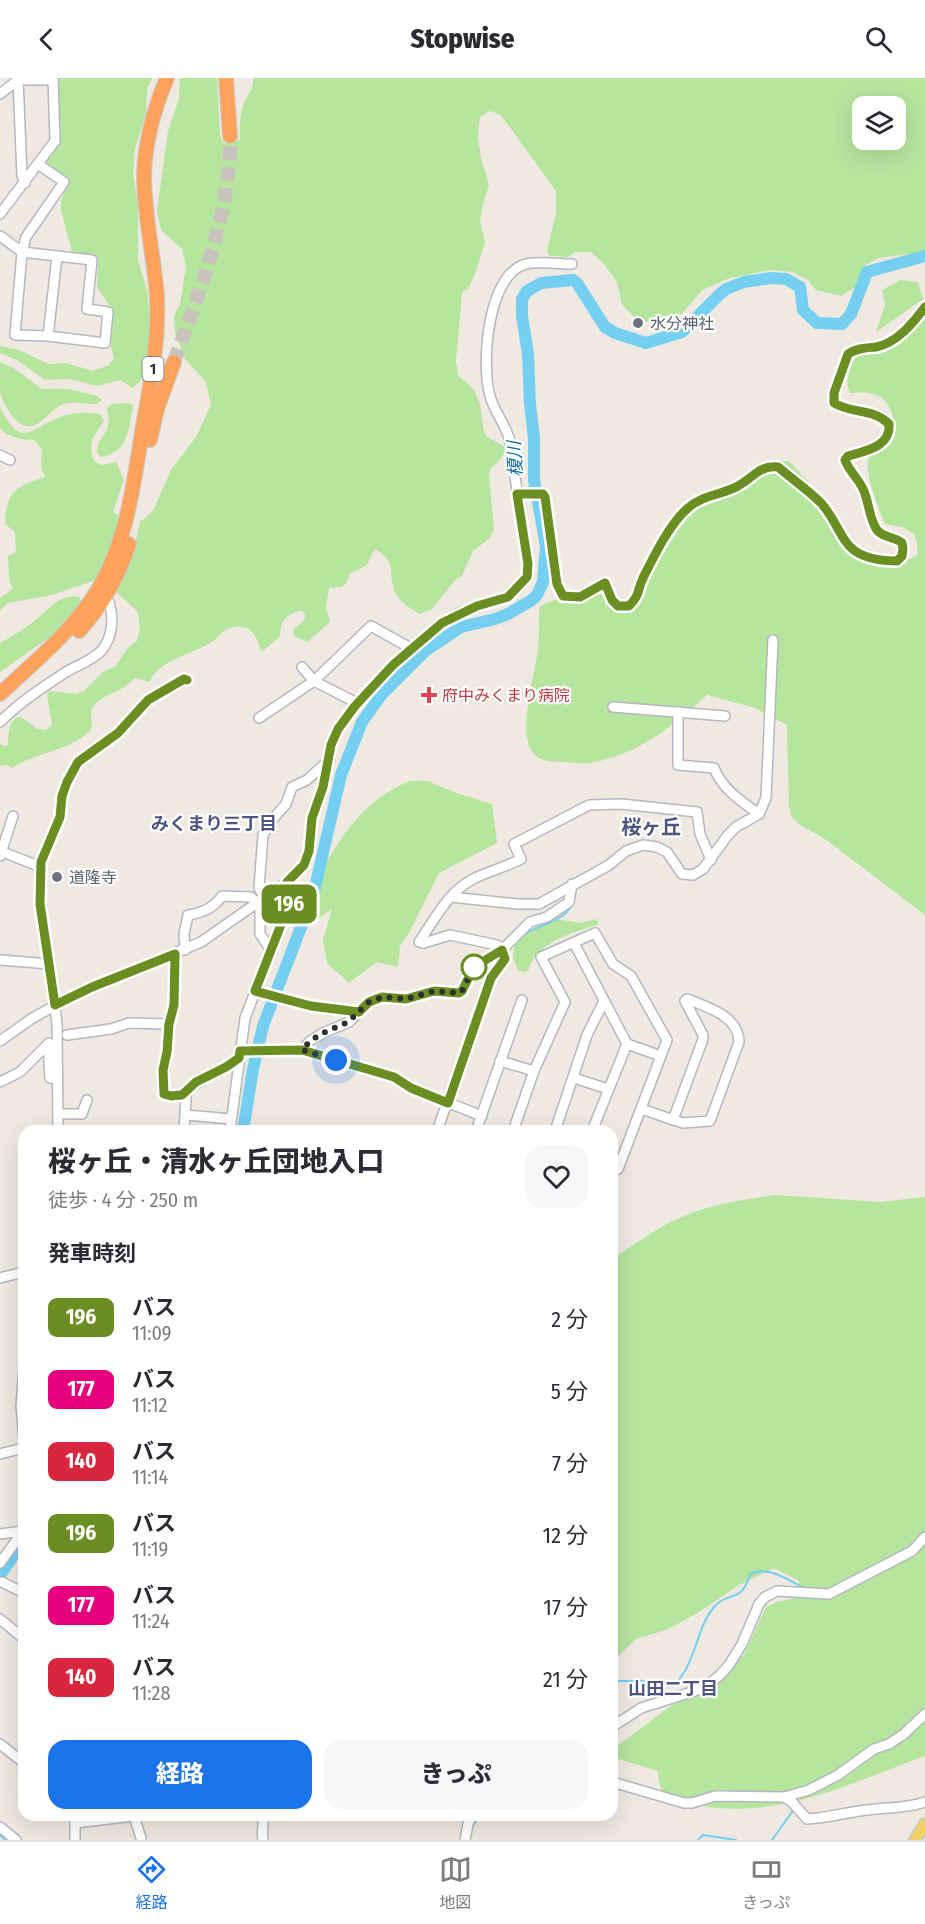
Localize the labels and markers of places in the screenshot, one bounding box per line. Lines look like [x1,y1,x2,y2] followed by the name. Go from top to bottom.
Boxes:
[650,314,714,333] place label: 水分神社
[631,316,645,330] marker: 水分神社
[420,686,438,704] marker: 府中みくまり病院
[442,686,570,705] place label: 府中みくまり病院
[69,868,117,887] place label: 道隆寺
[50,870,64,884] marker: 道隆寺
[461,954,487,980] unlabelled marker

